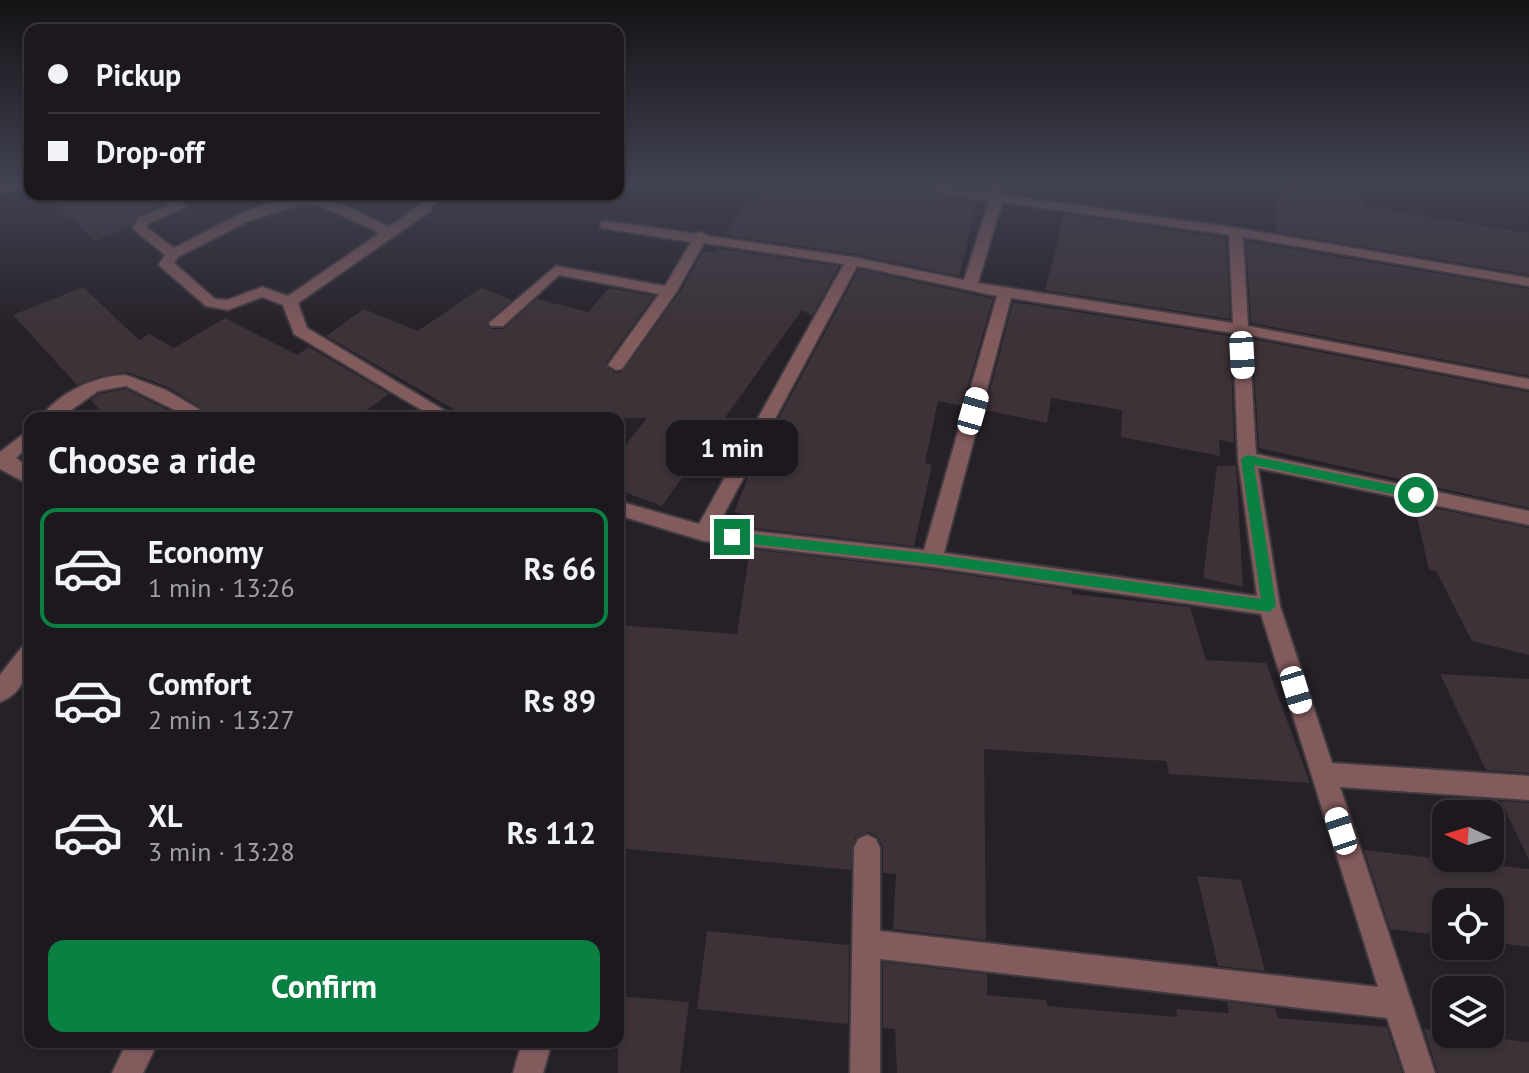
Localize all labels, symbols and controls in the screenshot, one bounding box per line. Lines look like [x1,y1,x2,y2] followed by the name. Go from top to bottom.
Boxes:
[96,55,181,94] text: Pickup
[96,132,204,171] text: Drop-off
[1229,330,1255,380] car
[955,385,991,437] car
[666,421,798,477] callout: 1 min
[700,431,764,464] text: 1 min
[48,436,256,483] text: Choose a ride
[1398,477,1434,513] route start
[714,519,750,555] route end
[52,532,124,604] icon: car
[148,532,263,571] text: Economy
[524,549,596,588] text: Rs 66
[148,571,295,604] text: 1 min · 13:26
[52,664,124,736] icon: car
[148,664,251,703] text: Comfort
[1278,664,1314,716] car
[524,681,596,720] text: Rs 89
[148,703,295,736] text: 2 min · 13:27
[52,796,124,868] icon: car
[148,796,182,835] text: XL
[1432,800,1504,872] north arrow
[1432,800,1504,1048] map controls
[1322,804,1360,858] car
[507,813,596,852] text: Rs 112
[148,835,295,868] text: 3 min · 13:28
[1432,888,1504,960] button: locate
[48,940,600,1032] button: Confirm
[1432,976,1504,1048] button: layers

